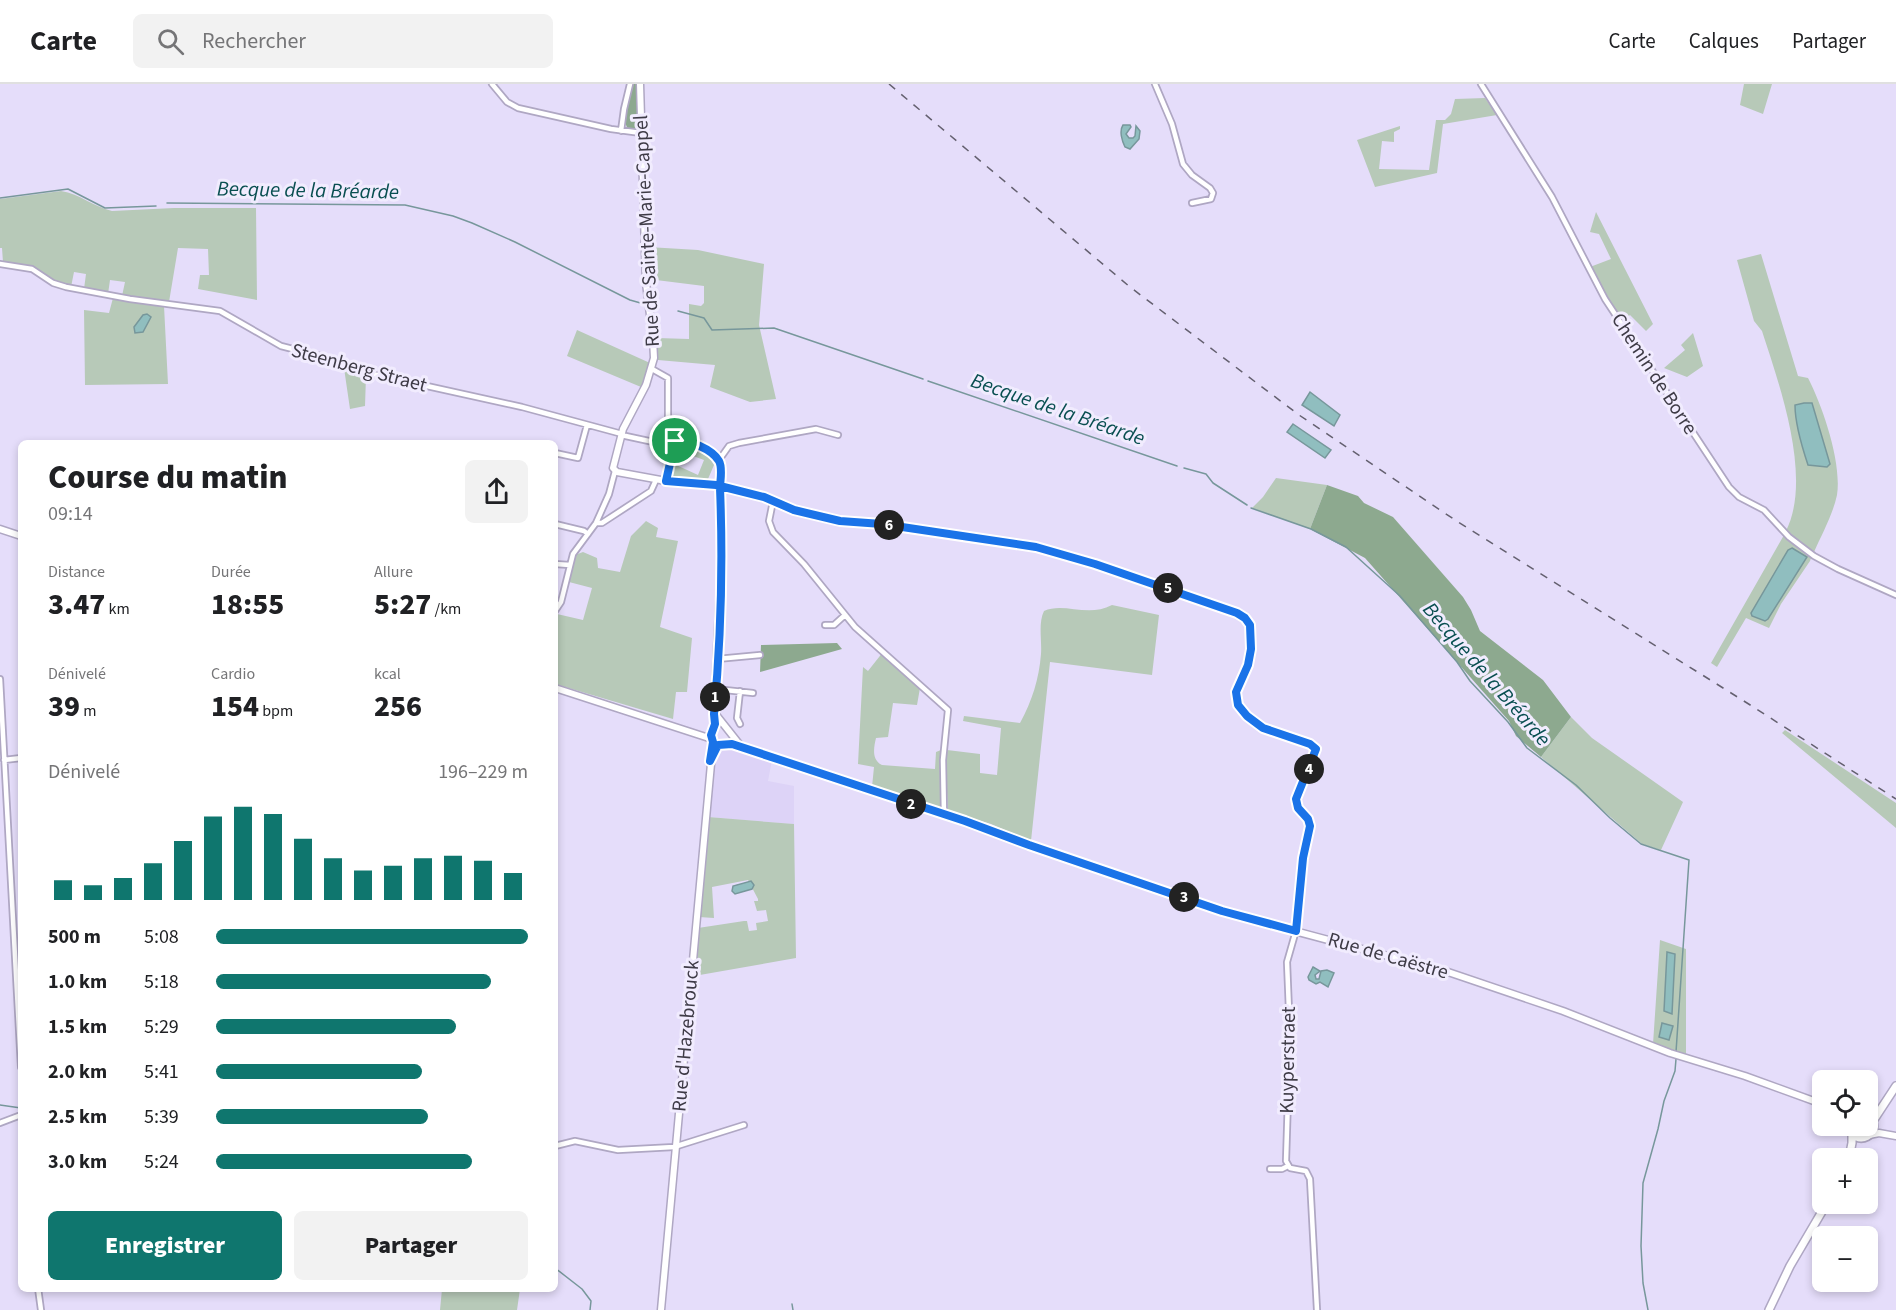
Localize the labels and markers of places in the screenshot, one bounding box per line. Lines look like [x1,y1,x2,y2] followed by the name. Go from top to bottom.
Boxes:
[649,415,700,466] pin
[874,510,904,540] pin: 6
[1153,573,1183,603] pin: 5
[700,682,730,712] pin: 1
[1294,754,1324,784] pin: 4
[896,789,926,819] pin: 2
[1169,882,1199,912] pin: 3

